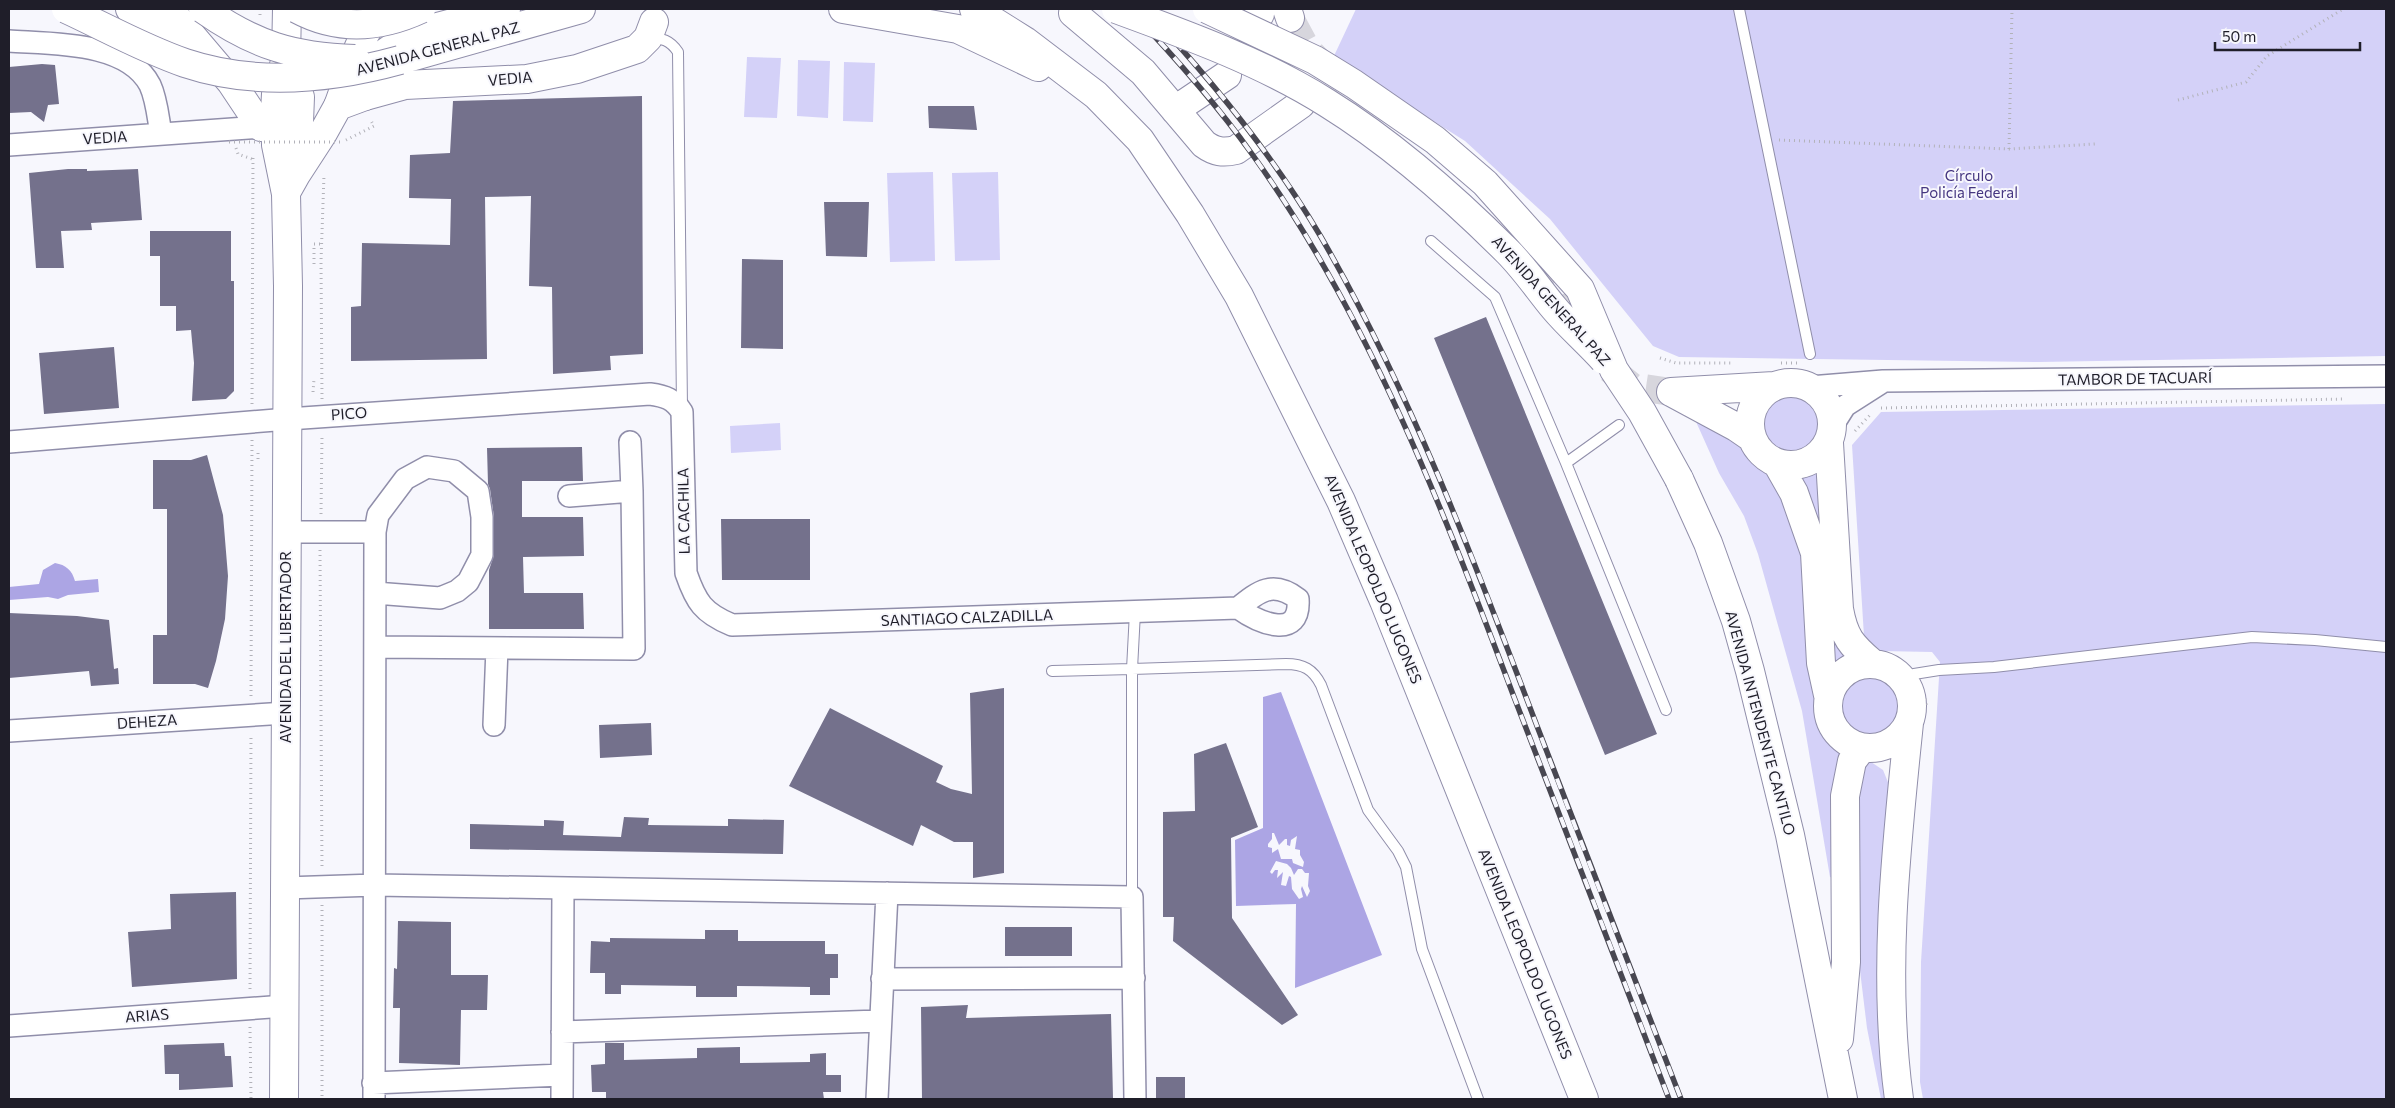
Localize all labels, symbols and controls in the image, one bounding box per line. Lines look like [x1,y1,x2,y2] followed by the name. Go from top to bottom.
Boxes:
[354,17,522,79] street label: AVENIDA GENERAL PAZ
[2215,20,2360,52] scale bar
[2222,27,2256,45] text: 50 m
[487,67,533,89] street label: VEDIA
[82,126,128,148] street label: VEDIA
[1920,166,2018,201] park label: Círculo Policía Federal
[1489,232,1615,369] street label: AVENIDA GENERAL PAZ
[2058,367,2213,388] street label: TAMBOR DE TACUARÍ
[330,403,368,423] street label: PICO
[673,468,693,554] street label: LA CACHILA
[1322,471,1426,686] street label: AVENIDA LEOPOLDO LUGONES
[276,551,294,743] street label: AVENIDA DEL LIBERTADOR
[880,605,1054,629] street label: SANTIAGO CALZADILLA
[1722,608,1800,837] street label: AVENIDA INTENDENTE CANTILO
[116,710,178,732] street label: DEHEZA
[1475,846,1577,1062] street label: AVENIDA LEOPOLDO LUGONES
[124,1004,170,1026] street label: ARIAS

